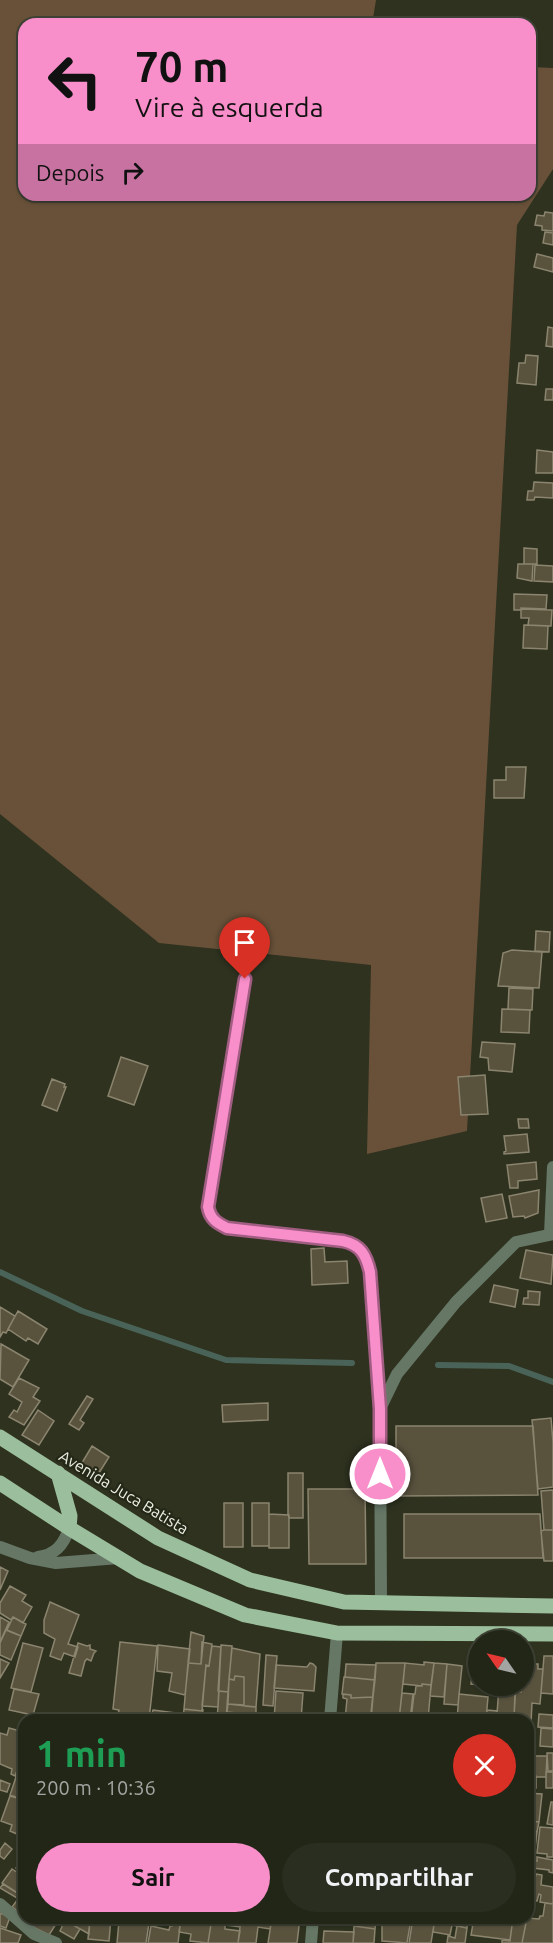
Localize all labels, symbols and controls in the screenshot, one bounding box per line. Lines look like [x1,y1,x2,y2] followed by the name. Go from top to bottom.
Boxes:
[36,42,114,120] icon: left
[135,43,229,90] text: 70 m
[135,92,324,122] text: Vire à esquerda
[116,156,149,189] icon: right
[36,160,104,185] text: Depois
[219,917,270,979] pin
[228,926,261,959] icon: arrive
[348,1442,412,1506] position arrow
[56,1446,192,1538] street label: Avenida Juca Batista
[468,1630,534,1696] north arrow
[468,1630,534,1696] map controls
[36,1733,127,1774] text: 1 min
[453,1734,516,1797] button: close
[36,1776,156,1799] text: 200 m · 10:36
[36,1843,270,1912] button: Sair
[282,1843,516,1912] button: Compartilhar

